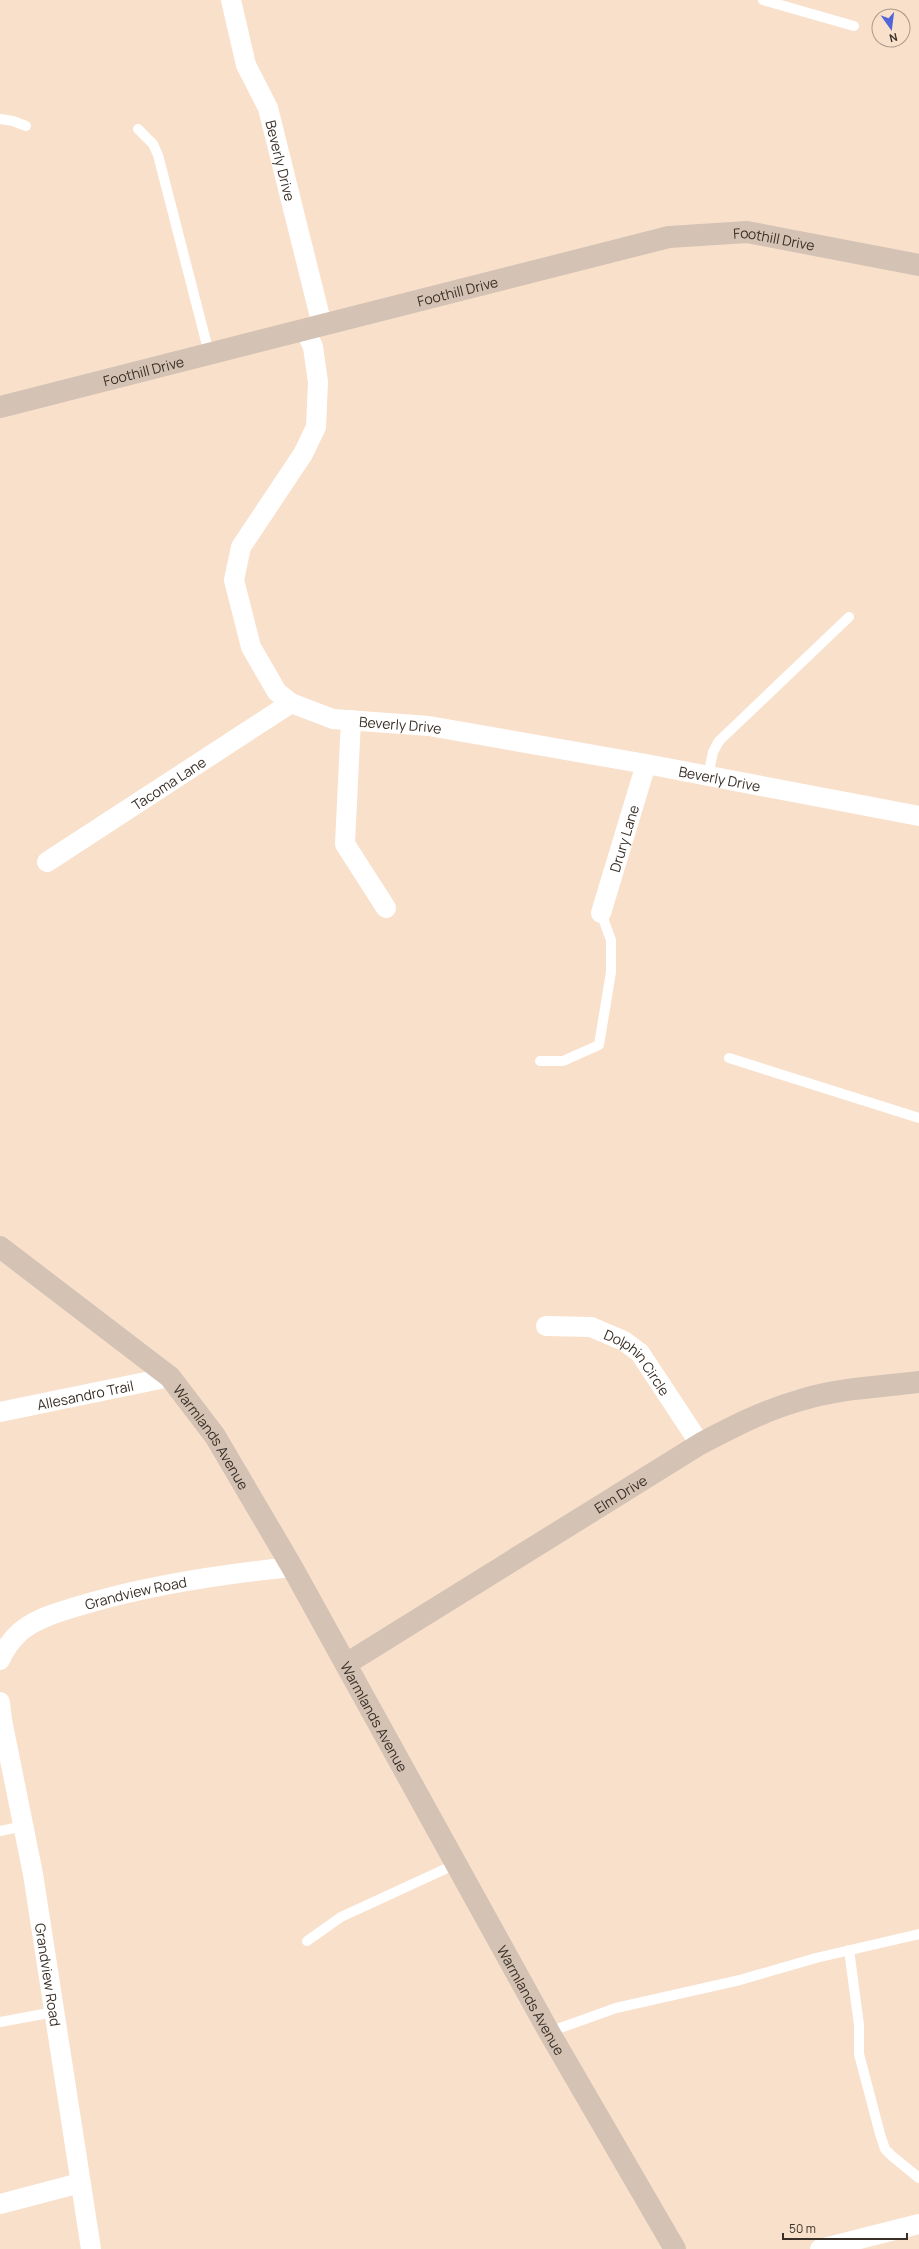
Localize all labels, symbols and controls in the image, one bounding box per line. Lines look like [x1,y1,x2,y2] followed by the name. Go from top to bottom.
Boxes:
[871,8,911,48] north arrow
[888,30,899,46] text: N
[262,118,300,203] street label: Beverly Drive
[733,222,817,254] street label: Foothill Drive
[415,271,500,310] street label: Foothill Drive
[101,351,186,390] street label: Foothill Drive
[358,711,443,738] street label: Beverly Drive
[128,752,209,814] street label: Tacoma Lane
[677,761,762,795] street label: Beverly Drive
[604,802,643,874] street label: Drury Lane
[601,1324,675,1399] street label: Dolphin Circle
[35,1375,135,1414] street label: Allesandro Trail
[169,1380,254,1493] street label: Warmlands Avenue
[590,1470,650,1517] street label: Elm Drive
[82,1572,188,1613] street label: Grandview Road
[337,1658,413,1775] street label: Warmlands Avenue
[31,1922,66,2027] street label: Grandview Road
[493,1942,570,2058] street label: Warmlands Avenue
[783,2215,907,2241] scale bar
[789,2220,816,2237] text: 50 m

